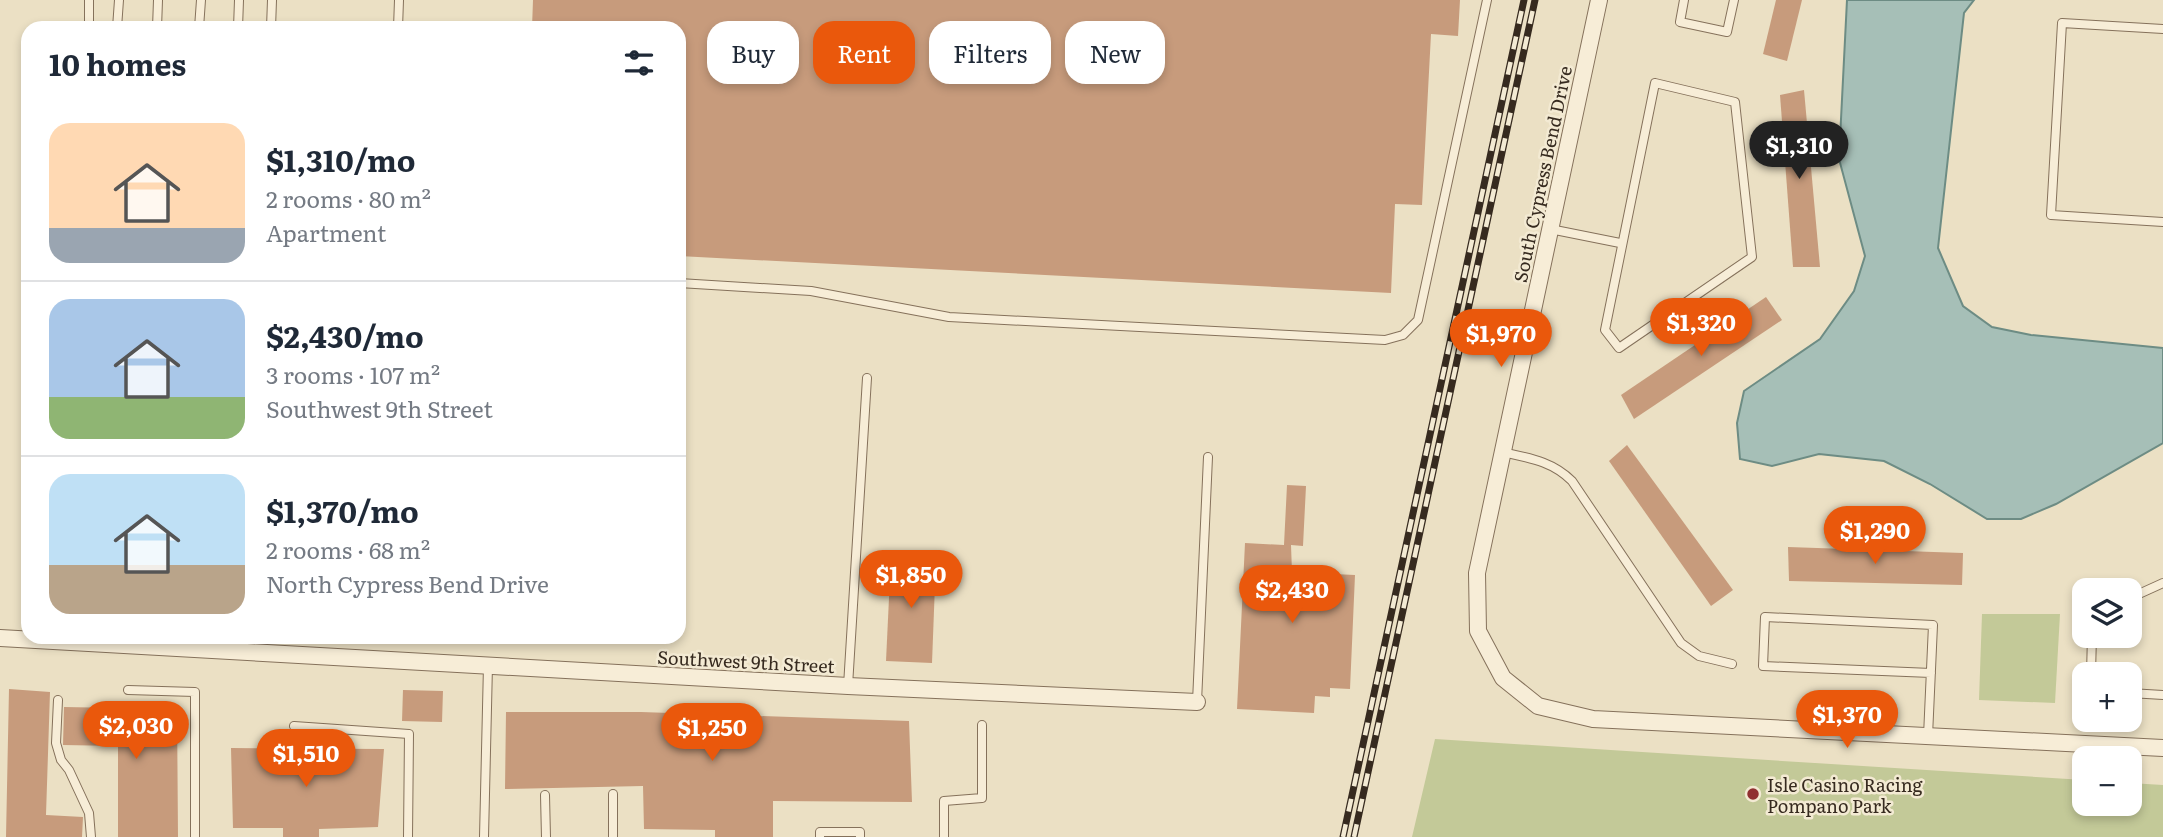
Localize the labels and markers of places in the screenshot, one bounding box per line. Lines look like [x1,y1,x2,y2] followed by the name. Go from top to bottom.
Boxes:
[1742,122,1856,181] pin: $1,310
[1644,298,1758,358] pin: $1,320
[1444,310,1558,369] pin: $1,970
[1818,506,1932,566] pin: $1,290
[854,550,968,610] pin: $1,850
[1235,566,1349,625] pin: $2,430
[1790,690,1904,750] pin: $1,370
[79,702,193,761] pin: $2,030
[655,704,769,763] pin: $1,250
[249,730,363,789] pin: $1,510
[1767,771,1924,819] place label: Isle Casino Racing Pompano Park
[1745,786,1761,802] marker: Isle Casino Racing Pompano Park

